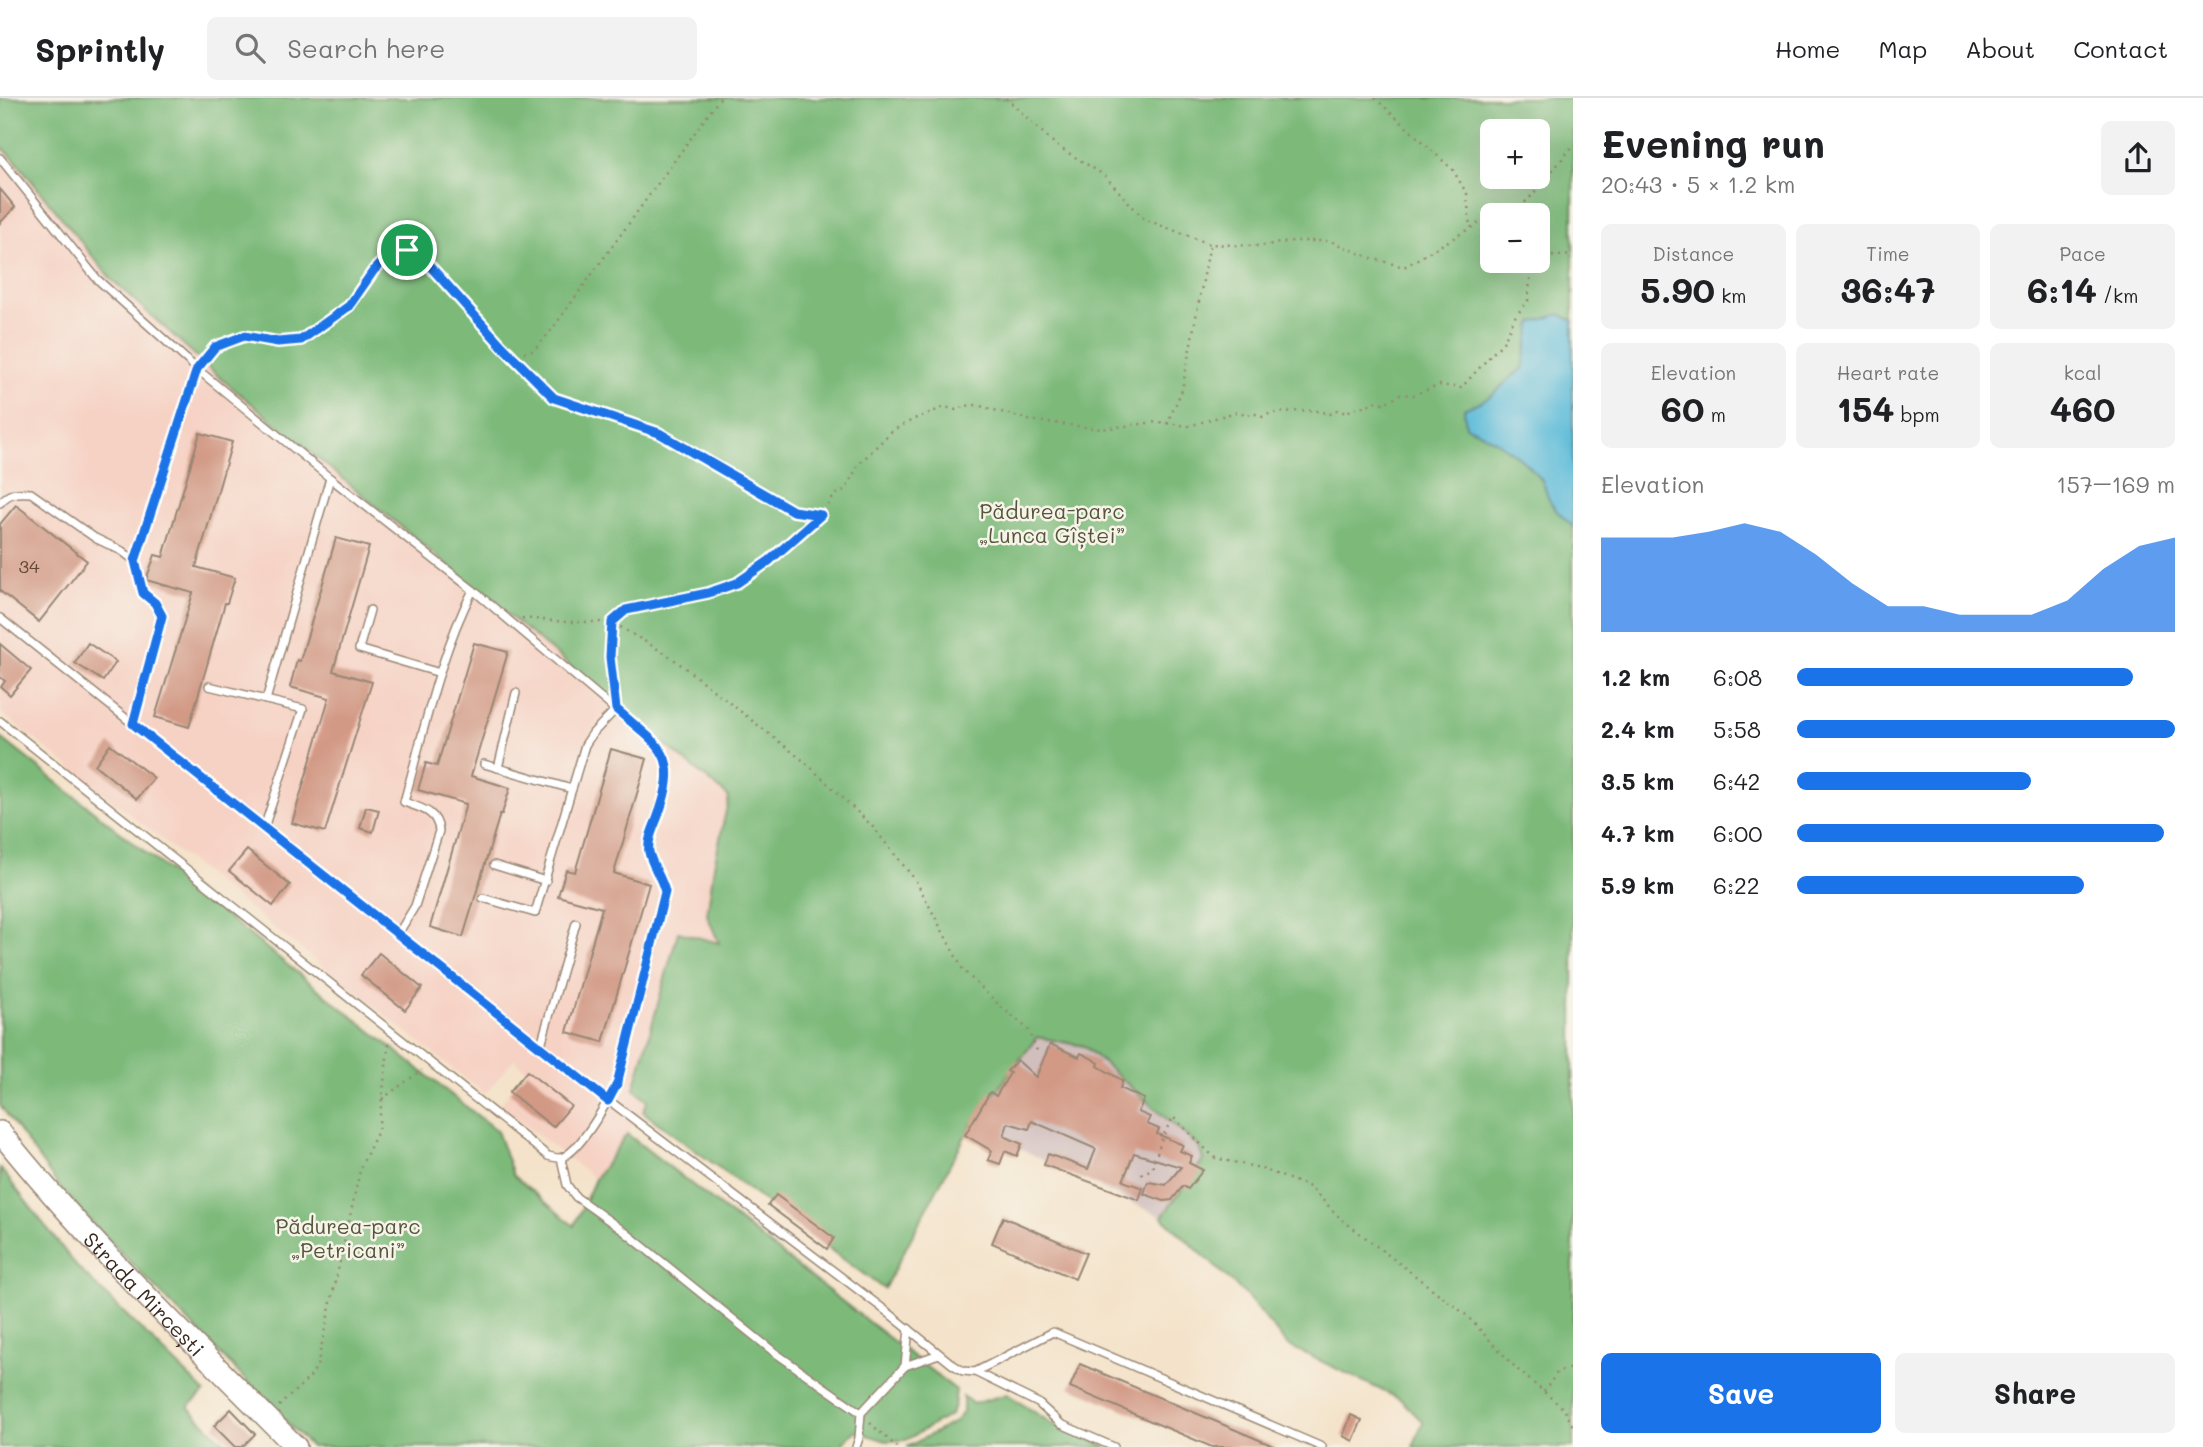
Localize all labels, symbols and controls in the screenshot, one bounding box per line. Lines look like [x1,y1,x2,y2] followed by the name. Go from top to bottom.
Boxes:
[207,17,697,80] search box
[35,27,165,70] text: Sprintly
[231,29,269,67] icon: search
[287,31,445,65] text: Search here
[1775,33,1840,64] text: Home
[1878,33,1927,64] text: Map
[1965,33,2035,64] text: About
[2073,33,2168,64] text: Contact
[1601,118,1825,168] text: Evening run
[1480,119,1550,273] map controls
[1480,119,1550,189] button: +
[2101,121,2175,195] button: share
[1601,169,1795,199] text: 20:43 · 5 × 1.2 km
[1480,203,1550,273] button: −
[377,220,437,280] pin
[388,231,426,269] icon: arrive
[1652,241,1734,266] text: Distance
[1866,241,1910,266] text: Time
[2059,241,2106,266] text: Pace
[1640,266,1715,312] text: 5.90
[1841,266,1935,312] text: 36:47
[2027,266,2097,312] text: 6:14
[1715,283,1746,308] text: km
[2097,283,2138,308] text: /km
[1651,360,1736,385] text: Elevation
[1837,360,1939,385] text: Heart rate
[2064,360,2102,385] text: kcal
[1661,385,1705,431] text: 60
[1836,385,1895,431] text: 154
[2050,385,2116,431] text: 460
[1705,402,1726,427] text: m
[1895,402,1940,427] text: bpm
[1601,469,1704,499] text: Elevation
[2056,469,2175,499] text: 157–169 m
[979,497,1125,549] park label: Pădurea-parc „Lunca Gîștei”
[18,554,40,578] house number: 34
[1601,662,1670,692] text: 1.2 km
[1713,662,1762,692] text: 6:08
[1601,714,1674,744] text: 2.4 km
[1713,714,1761,744] text: 5:58
[1601,766,1674,796] text: 3.5 km
[1713,766,1760,796] text: 6:42
[1601,818,1674,848] text: 4.7 km
[1713,818,1762,848] text: 6:00
[1601,870,1674,900] text: 5.9 km
[1713,870,1760,900] text: 6:22
[275,1212,421,1263] park label: Pădurea-parc „Petricani”
[79,1226,211,1361] street label: Strada Mircești
[1601,1353,1881,1433] button: Save
[1895,1353,2175,1433] button: Share

